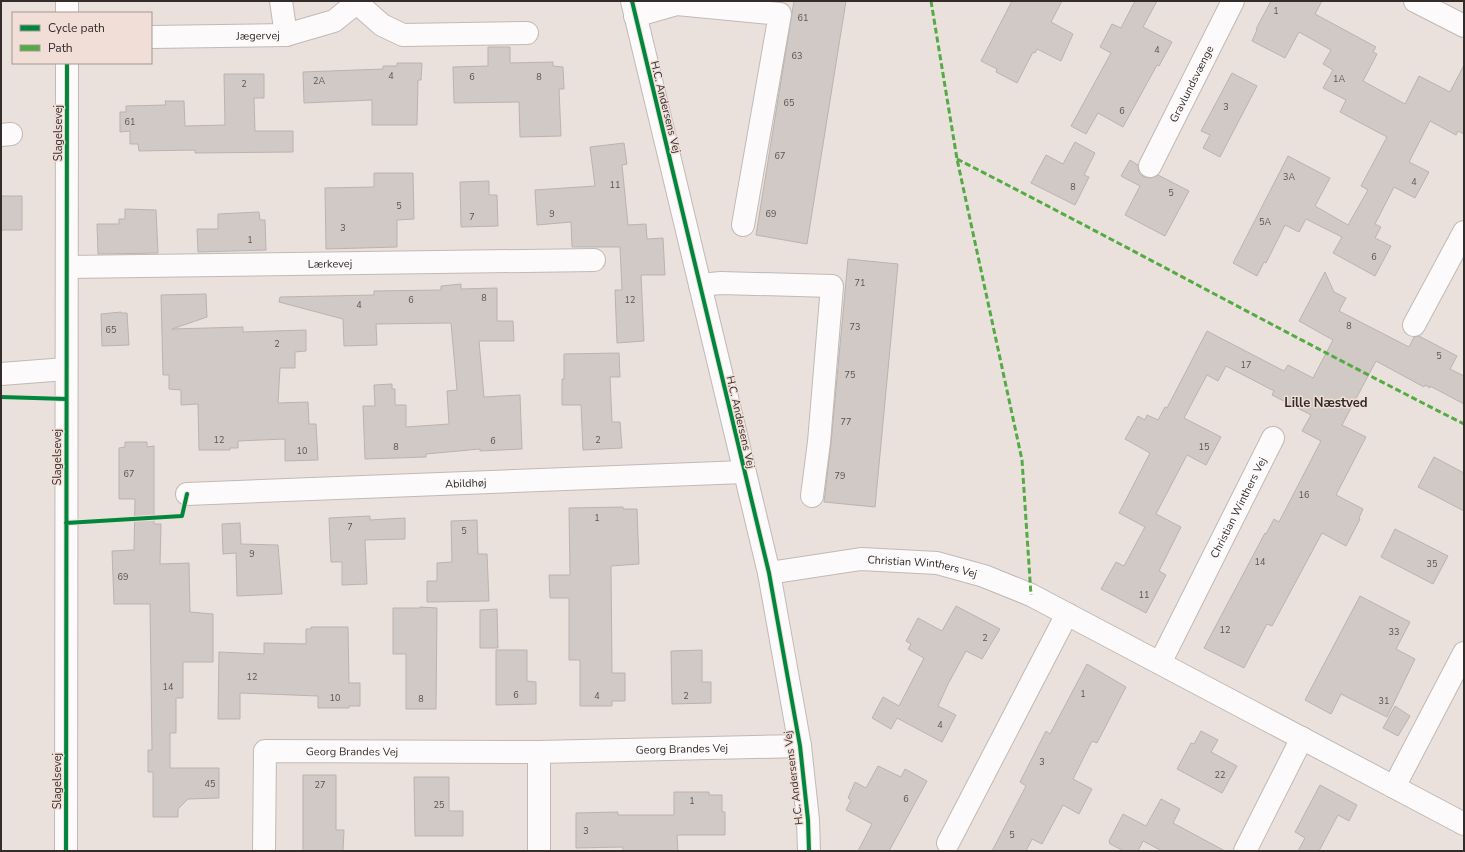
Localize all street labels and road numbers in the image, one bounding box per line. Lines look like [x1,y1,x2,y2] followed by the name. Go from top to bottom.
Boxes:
[235,28,280,44] street label: Jægervej
[1166,43,1217,125] street label: Gravlundsvænge
[647,59,684,155] street label: H.C. Andersens Vej
[51,105,66,161] street label: Slagelsevej
[308,256,352,272] street label: Lærkevej
[723,374,758,470] street label: H.C. Andersens Vej
[50,429,65,485] street label: Slagelsevej
[1207,455,1270,561] street label: Christian Winthers Vej
[445,475,487,492] street label: Abildhøj
[867,552,979,582] street label: Christian Winthers Vej
[780,730,807,826] street label: H.C. Andersens Vej
[636,741,728,758] street label: Georg Brandes Vej
[306,744,398,759] street label: Georg Brandes Vej
[50,753,65,809] street label: Slagelsevej

